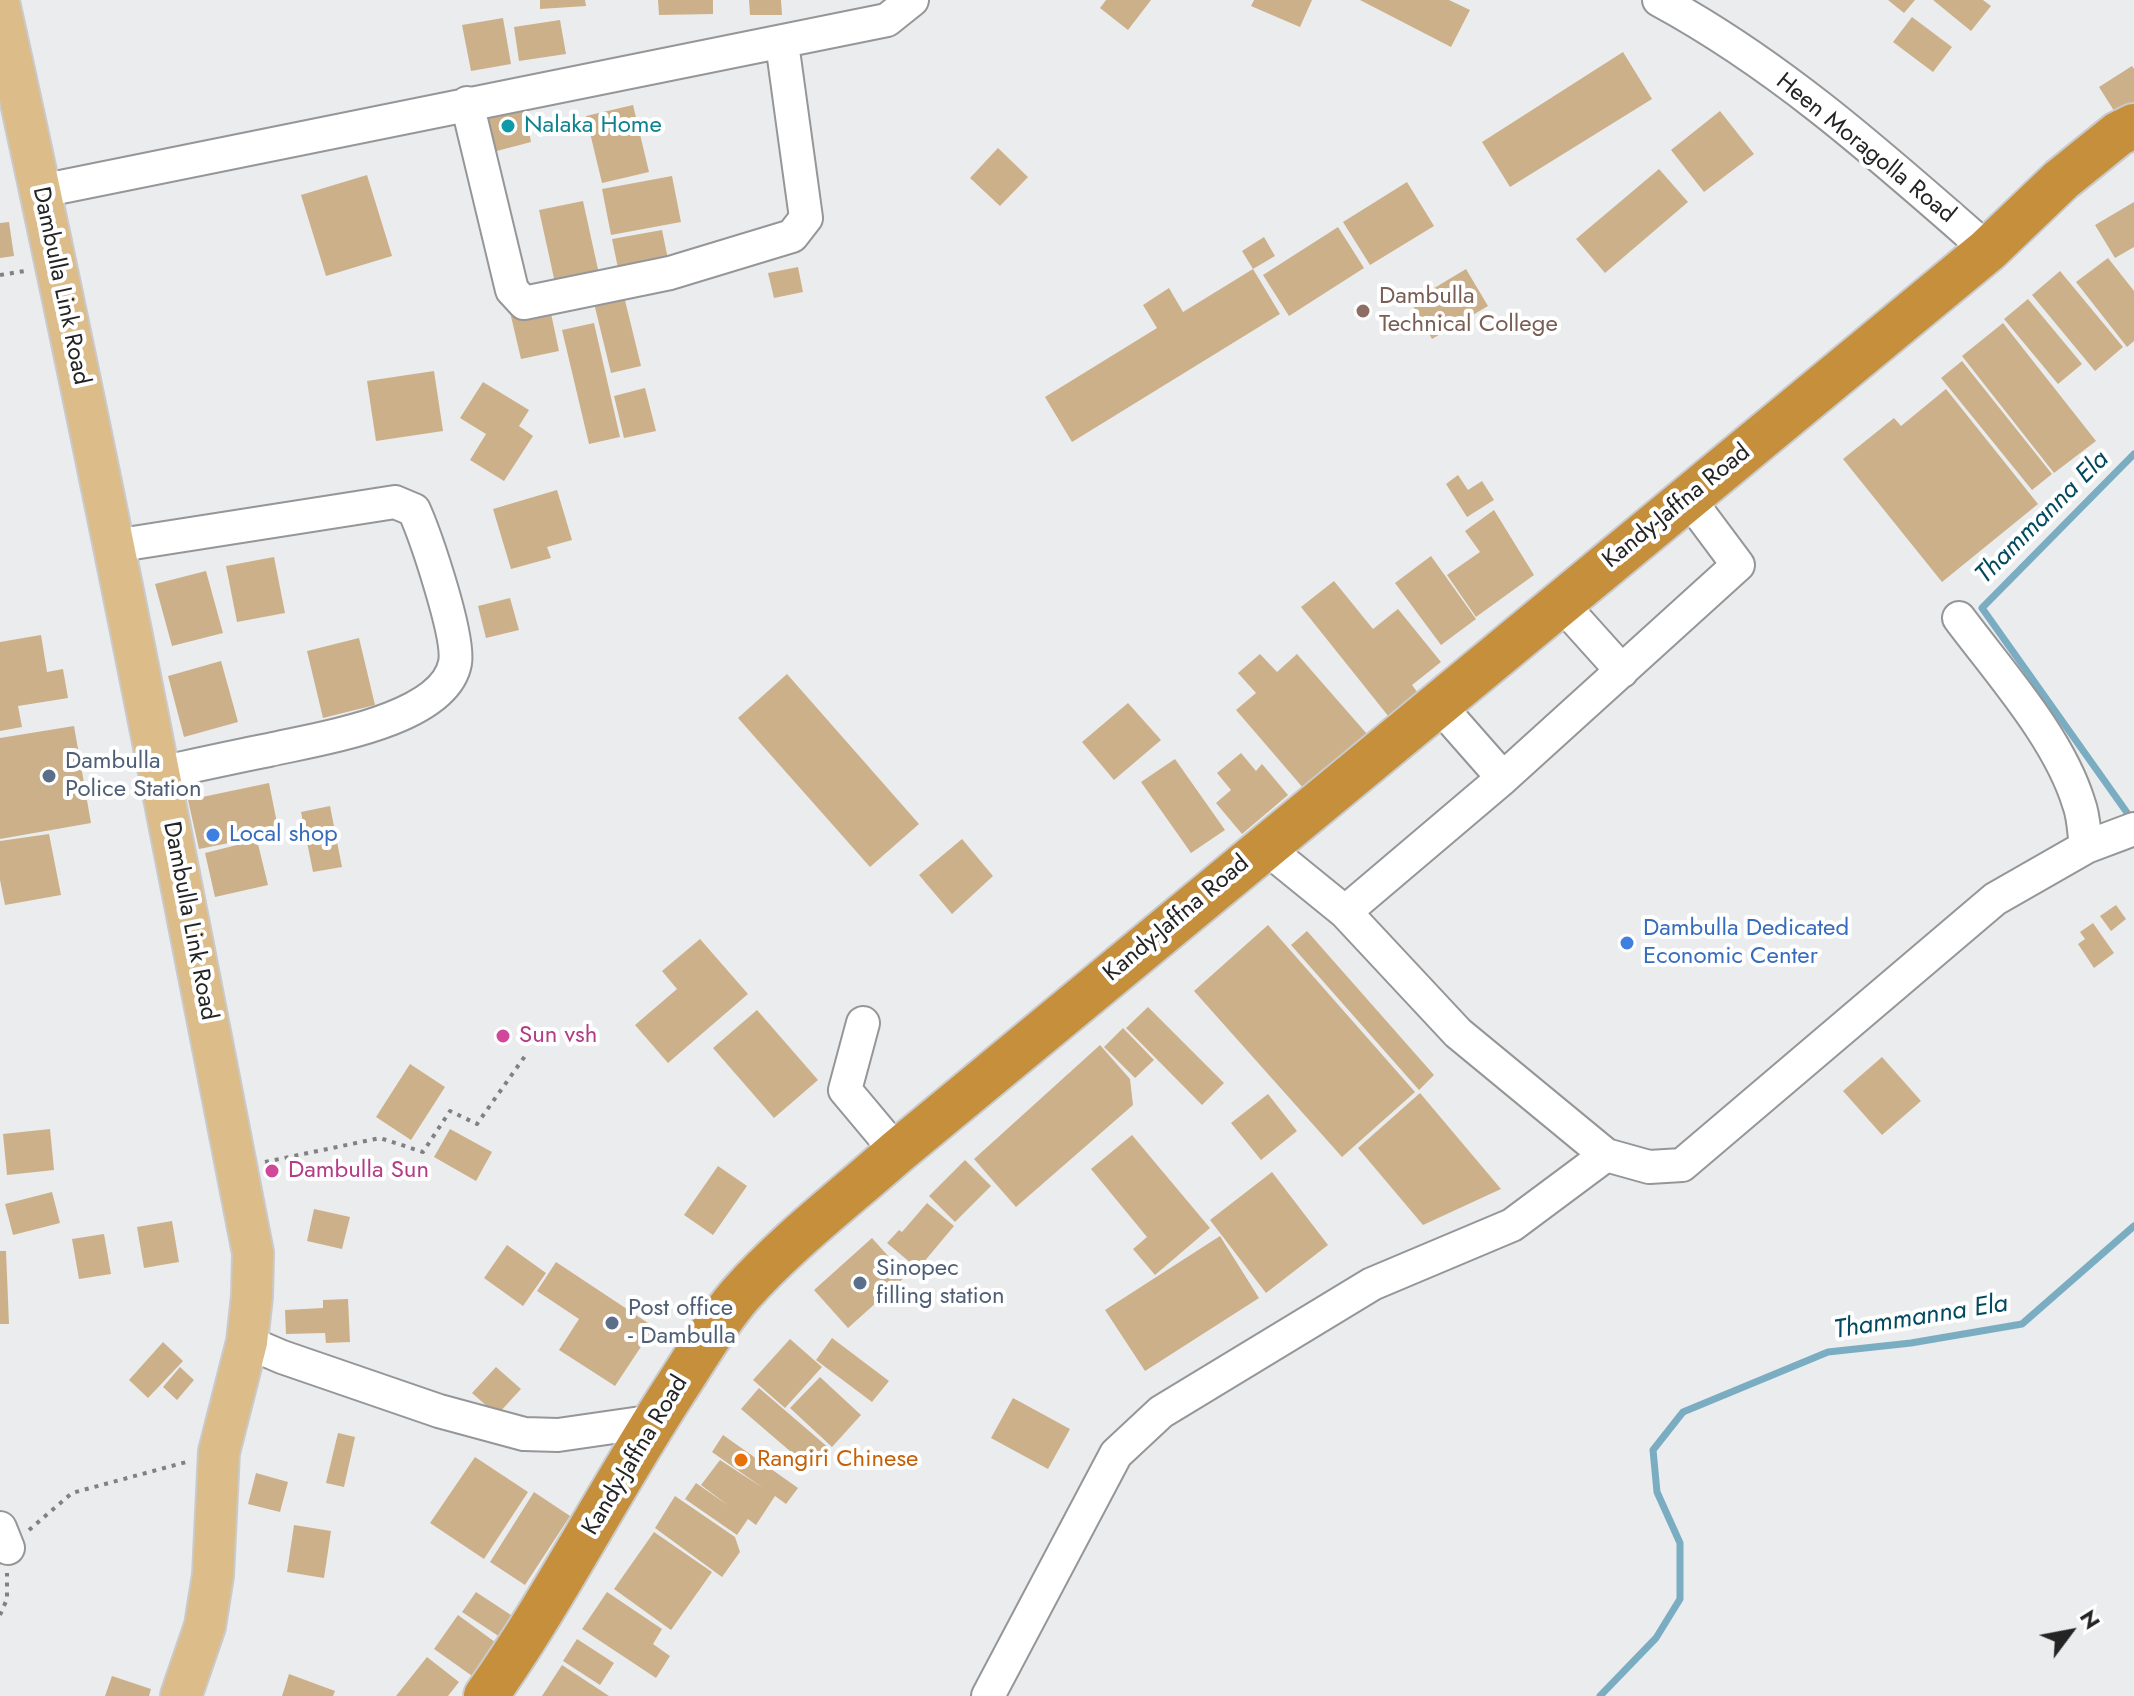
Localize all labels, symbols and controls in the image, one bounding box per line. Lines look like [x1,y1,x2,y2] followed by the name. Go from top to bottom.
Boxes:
[1770,68,1960,230] street label: Heen Moragolla Road
[524,112,662,140] place label: Nalaka Home
[499,117,517,135] marker: Nalaka Home
[25,184,95,388] street label: Dambulla Link Road
[1379,283,1558,339] place label: Dambulla Technical College
[1354,302,1372,320] marker: Dambulla Technical College
[1598,439,1756,575] street label: Kandy-Jaffna Road
[1970,445,2116,591] water label: Thammanna Ela
[65,748,201,804] place label: Dambulla Police Station
[40,767,58,785] marker: Dambulla Police Station
[156,819,222,1023] street label: Dambulla Link Road
[229,821,338,849] place label: Local shop
[204,826,222,844] marker: Local shop
[1098,850,1256,988] street label: Kandy-Jaffna Road
[1643,915,1849,971] place label: Dambulla Dedicated Economic Center
[1618,934,1636,952] marker: Dambulla Dedicated Economic Center
[519,1022,597,1050] place label: Sun vsh
[494,1027,512,1045] marker: Sun vsh
[288,1157,429,1185] place label: Dambulla Sun
[263,1162,281,1180] marker: Dambulla Sun
[876,1255,1005,1311] place label: Sinopec filling station
[851,1274,869,1292] marker: Sinopec filling station
[1832,1289,2010,1347] water label: Thammanna Ela
[628,1295,736,1351] place label: Post office - Dambulla
[603,1314,621,1332] marker: Post office - Dambulla
[577,1371,695,1541] street label: Kandy-Jaffna Road
[757,1446,918,1474] place label: Rangiri Chinese
[732,1451,750,1469] marker: Rangiri Chinese
[2030,1592,2110,1672] north arrow
[2072,1603,2109,1635] text: N

